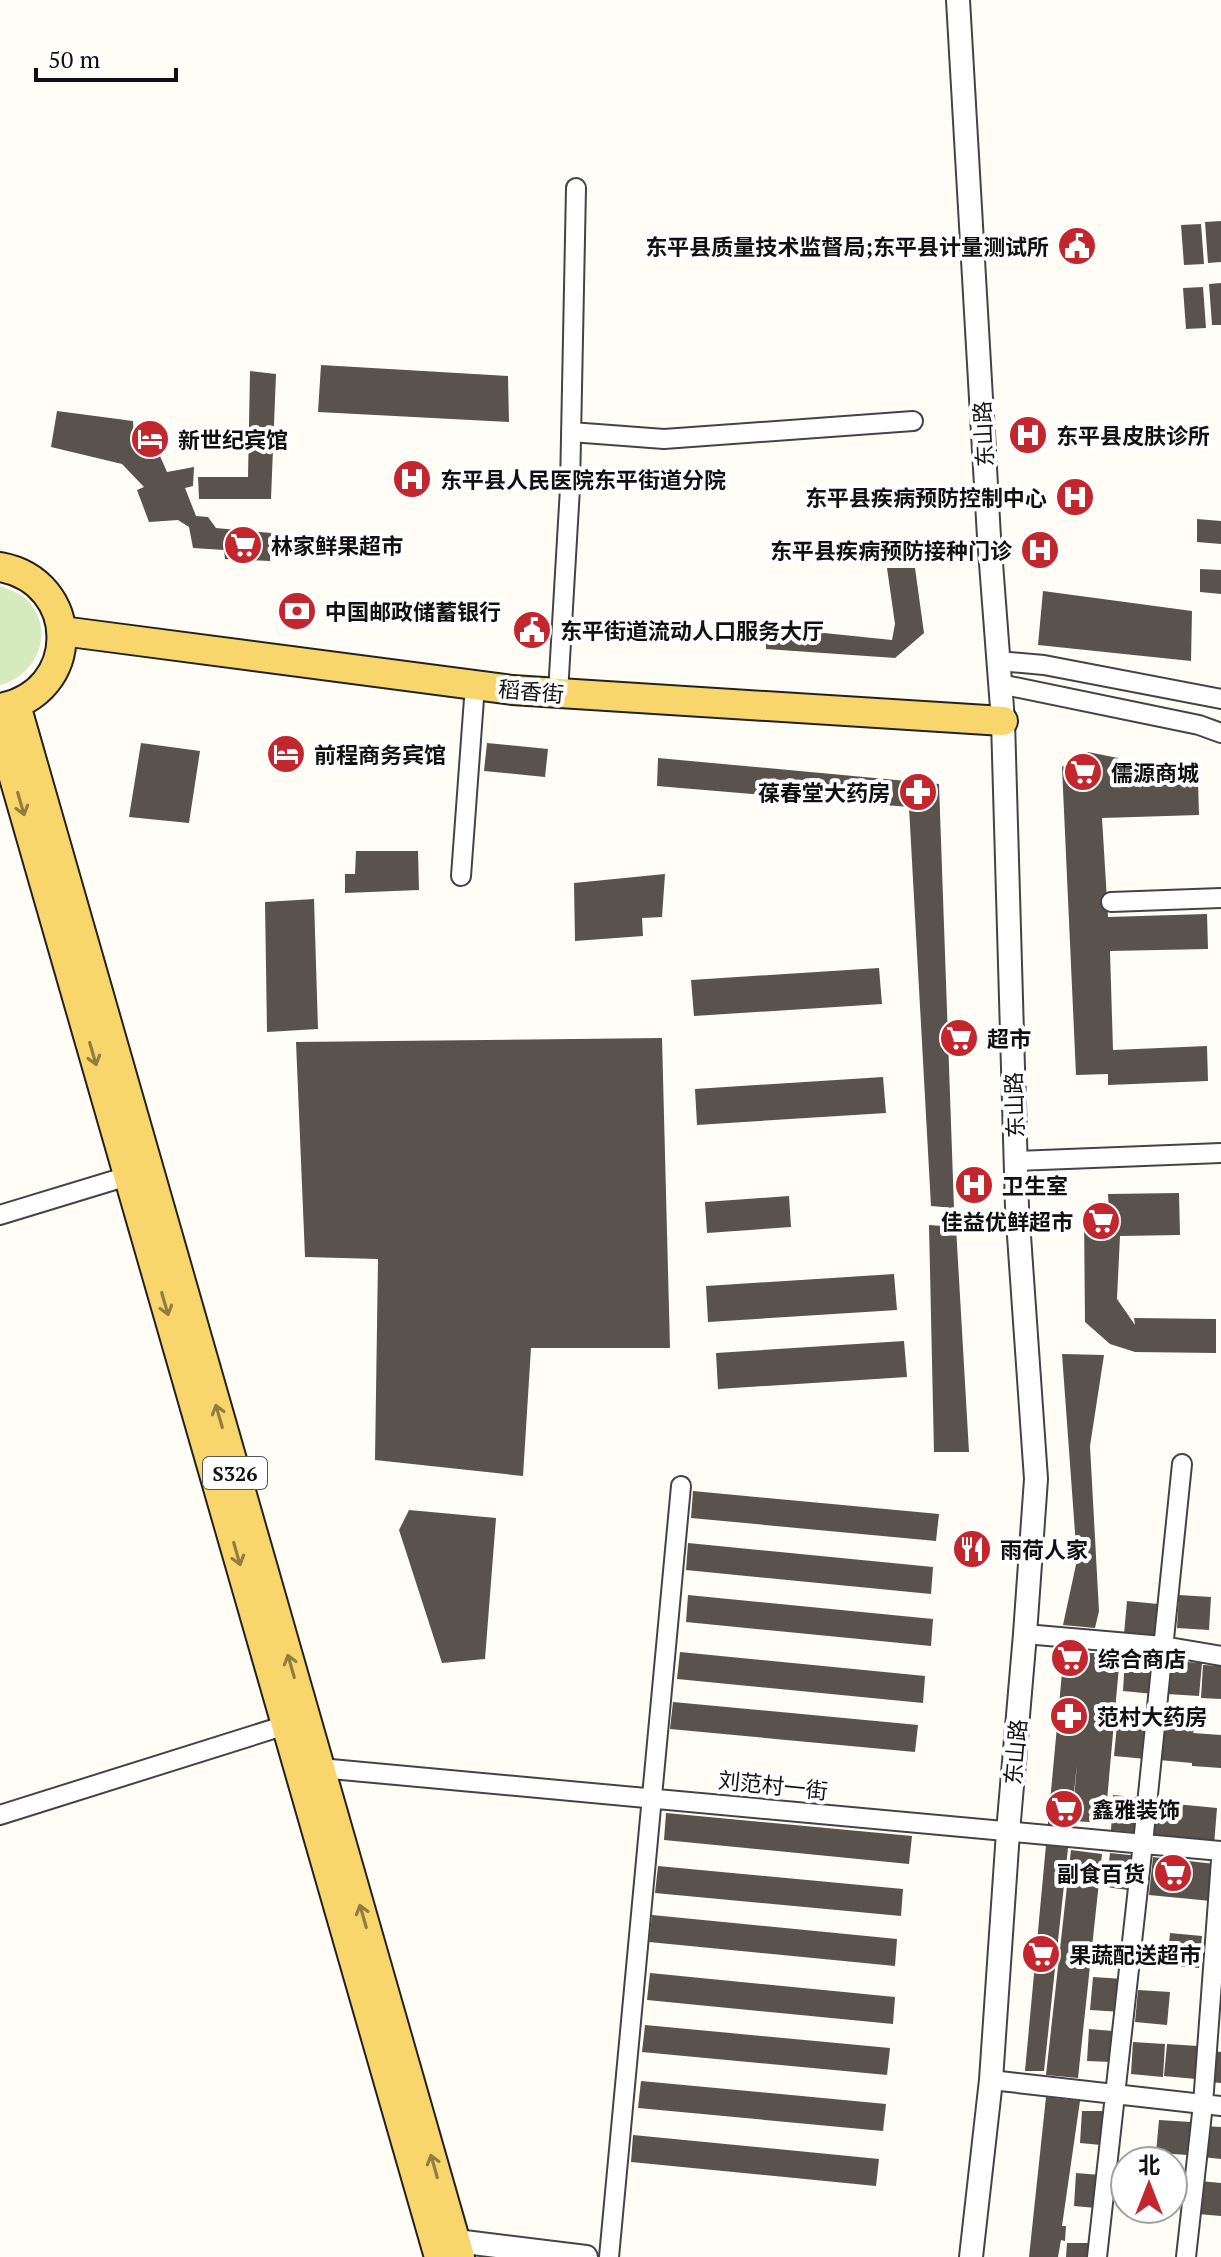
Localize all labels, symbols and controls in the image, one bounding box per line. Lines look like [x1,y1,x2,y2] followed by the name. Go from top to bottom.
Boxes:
[36,32,176,82] scale bar
[48,43,100,75] text: 50 m
[1056,225,1098,267] public building icon: 东平县质量技术监督局;东平县计量测试所
[645,232,1049,261] place label: 东平县质量技术监督局;东平县计量测试所
[967,400,999,468] street label: 东山路
[1007,414,1049,456] hospital icon: 东平县皮肤诊所
[129,418,171,460] hotel icon: 新世纪宾馆
[1056,421,1210,450] place label: 东平县皮肤诊所
[178,425,288,454] place label: 新世纪宾馆
[391,458,433,500] hospital icon: 东平县人民医院东平街道分院
[440,465,726,494] place label: 东平县人民医院东平街道分院
[1054,476,1096,518] hospital icon: 东平县疾病预防控制中心
[805,483,1047,512] place label: 东平县疾病预防控制中心
[222,524,264,566] supermarket icon: 林家鲜果超市
[1019,529,1061,571] hospital icon: 东平县疾病预防接种门诊
[271,531,403,560] place label: 林家鲜果超市
[770,536,1013,565] place label: 东平县疾病预防接种门诊
[276,590,318,632] bank icon: 中国邮政储蓄银行
[325,597,501,626] place label: 中国邮政储蓄银行
[511,609,553,651] public building icon: 东平街道流动人口服务大厅
[560,616,824,645] place label: 东平街道流动人口服务大厅
[497,674,565,708] street label: 稻香街
[265,733,307,775] hotel icon: 前程商务宾馆
[314,740,446,769] place label: 前程商务宾馆
[1062,751,1104,793] supermarket icon: 儒源商城
[1111,758,1199,787] place label: 儒源商城
[897,771,939,813] pharmacy icon: 葆春堂大药房
[758,778,890,807] place label: 葆春堂大药房
[15,790,30,816] one-way arrow
[938,1017,980,1059] supermarket icon: 超市
[987,1024,1031,1053] place label: 超市
[86,1040,101,1066] one-way arrow
[998,1072,1030,1138] street label: 东山路
[953,1164,995,1206] hospital icon: 卫生室
[1002,1171,1068,1200] place label: 卫生室
[1080,1200,1122,1242] supermarket icon: 佳益优鲜超市
[941,1207,1073,1236] place label: 佳益优鲜超市
[158,1290,173,1316] one-way arrow
[211,1404,226,1430] one-way arrow
[203,1457,267,1489] road number: S326
[951,1528,993,1570] restaurant icon: 雨荷人家
[1000,1535,1088,1564] place label: 雨荷人家
[230,1540,245,1566] one-way arrow
[1049,1637,1091,1679] supermarket icon: 综合商店
[1098,1644,1186,1673] place label: 综合商店
[283,1654,298,1680] one-way arrow
[1048,1695,1090,1737] pharmacy icon: 范村大药房
[1097,1702,1207,1731] place label: 范村大药房
[998,1718,1032,1786] street label: 东山路
[717,1765,829,1805] street label: 刘范村一街
[1043,1788,1085,1830] supermarket icon: 鑫雅装饰
[1092,1795,1180,1824] place label: 鑫雅装饰
[1152,1852,1194,1894] supermarket icon: 副食百货
[1057,1859,1145,1888] place label: 副食百货
[354,1904,369,1930] one-way arrow
[1020,1933,1062,1975] supermarket icon: 果蔬配送超市
[1069,1940,1201,1969] place label: 果蔬配送超市
[1109,2145,1189,2225] north arrow
[1138,2150,1160,2179] text: 北
[426,2154,441,2180] one-way arrow

